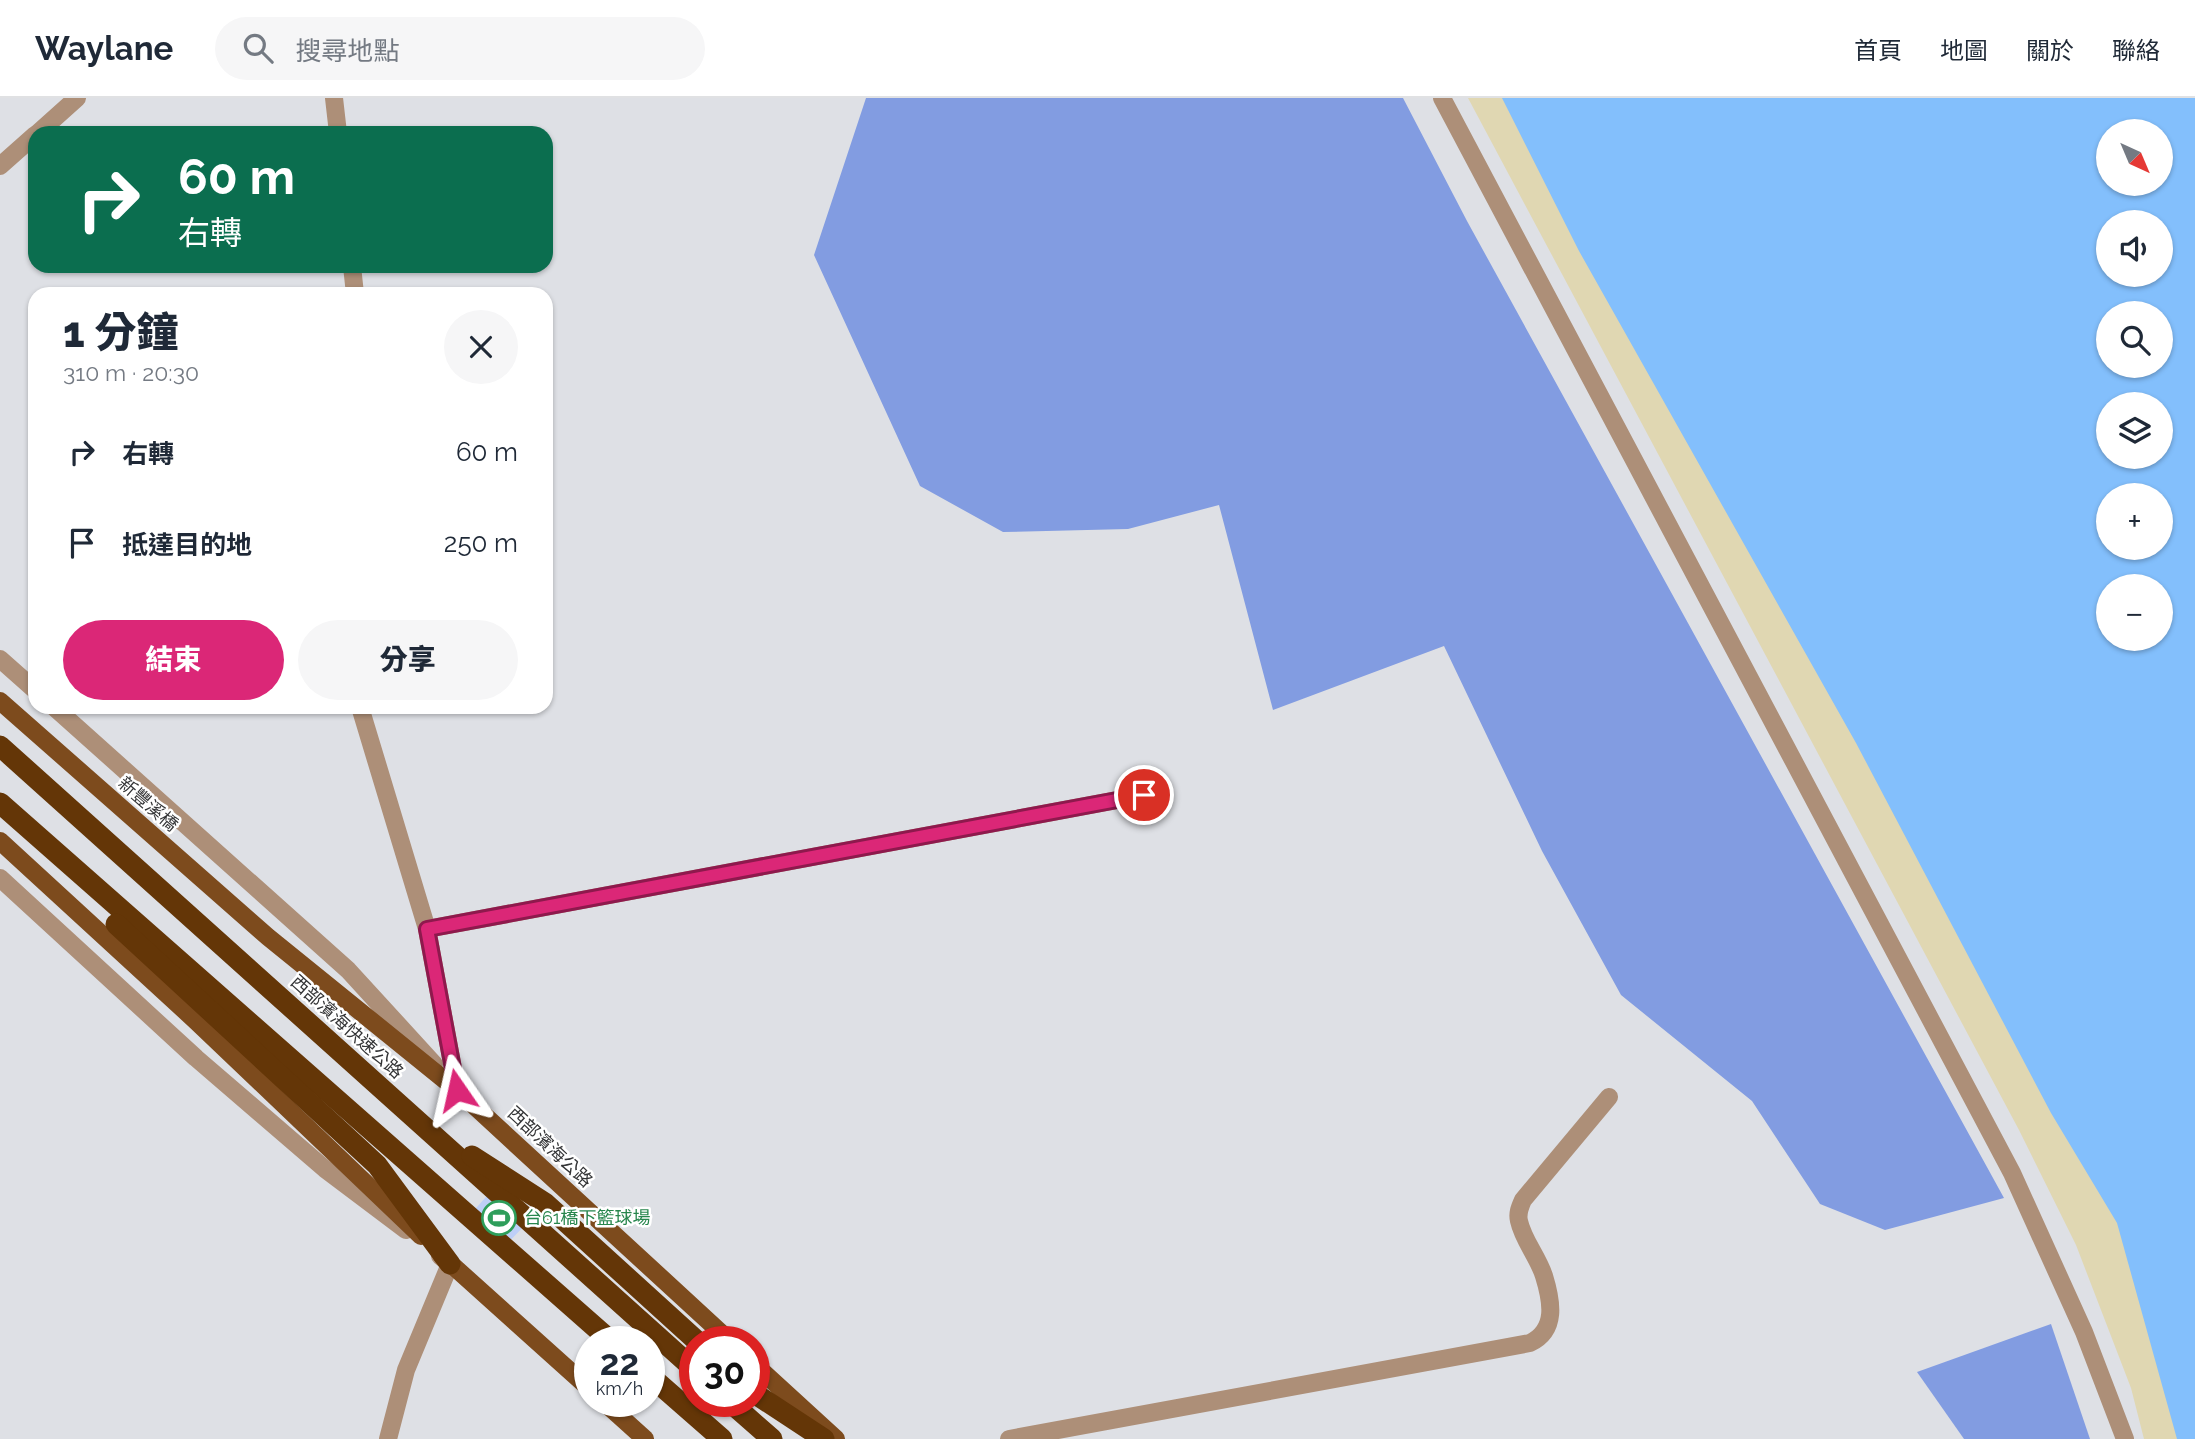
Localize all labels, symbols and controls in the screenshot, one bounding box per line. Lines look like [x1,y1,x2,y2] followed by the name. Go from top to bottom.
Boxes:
[215,17,705,80] search box
[35,29,173,68] text: Waylane
[239,29,277,67] icon: search
[295,36,399,66] text: 搜尋地點
[1854,36,1902,65] text: 首頁
[1940,36,1988,65] text: 地圖
[2026,36,2074,65] text: 關於
[2112,36,2160,65] text: 聯絡
[2096,119,2174,196] north arrow
[2096,119,2173,651] map controls
[178,148,295,205] text: 60 m
[63,154,154,245] icon: right
[2096,210,2173,287] button: sound
[178,214,242,251] text: 右轉
[2096,301,2173,378] button: search
[63,308,179,357] text: 1 分鐘
[444,310,518,384] button: close
[63,359,199,386] text: 310 m · 20:30
[2096,392,2173,469] button: layers
[63,433,101,471] icon: right
[456,437,518,467] text: 60 m
[122,439,174,469] text: 右轉
[2096,483,2173,560] button: +
[63,524,101,562] icon: arrive
[444,528,518,558] text: 250 m
[122,530,252,560] text: 抵達目的地
[2096,574,2173,651] button: −
[63,620,284,700] button: 結束
[298,620,518,700] button: 分享
[1114,765,1174,825] pin
[114,772,182,835] street label: 新豐溪橋
[1125,776,1163,814] icon: arrive
[287,971,408,1083] street label: 西部濱海快速公路
[420,1053,494,1127] position arrow
[504,1102,597,1191] street label: 西部濱海公路
[480,1199,518,1237] sports icon: 台61橋下籃球場
[524,1207,651,1228] place label: 台61橋下籃球場
[679,1326,770,1417] speed limit sign: 30
[600,1342,639,1383] text: 22
[596,1378,643,1399] text: km/h

